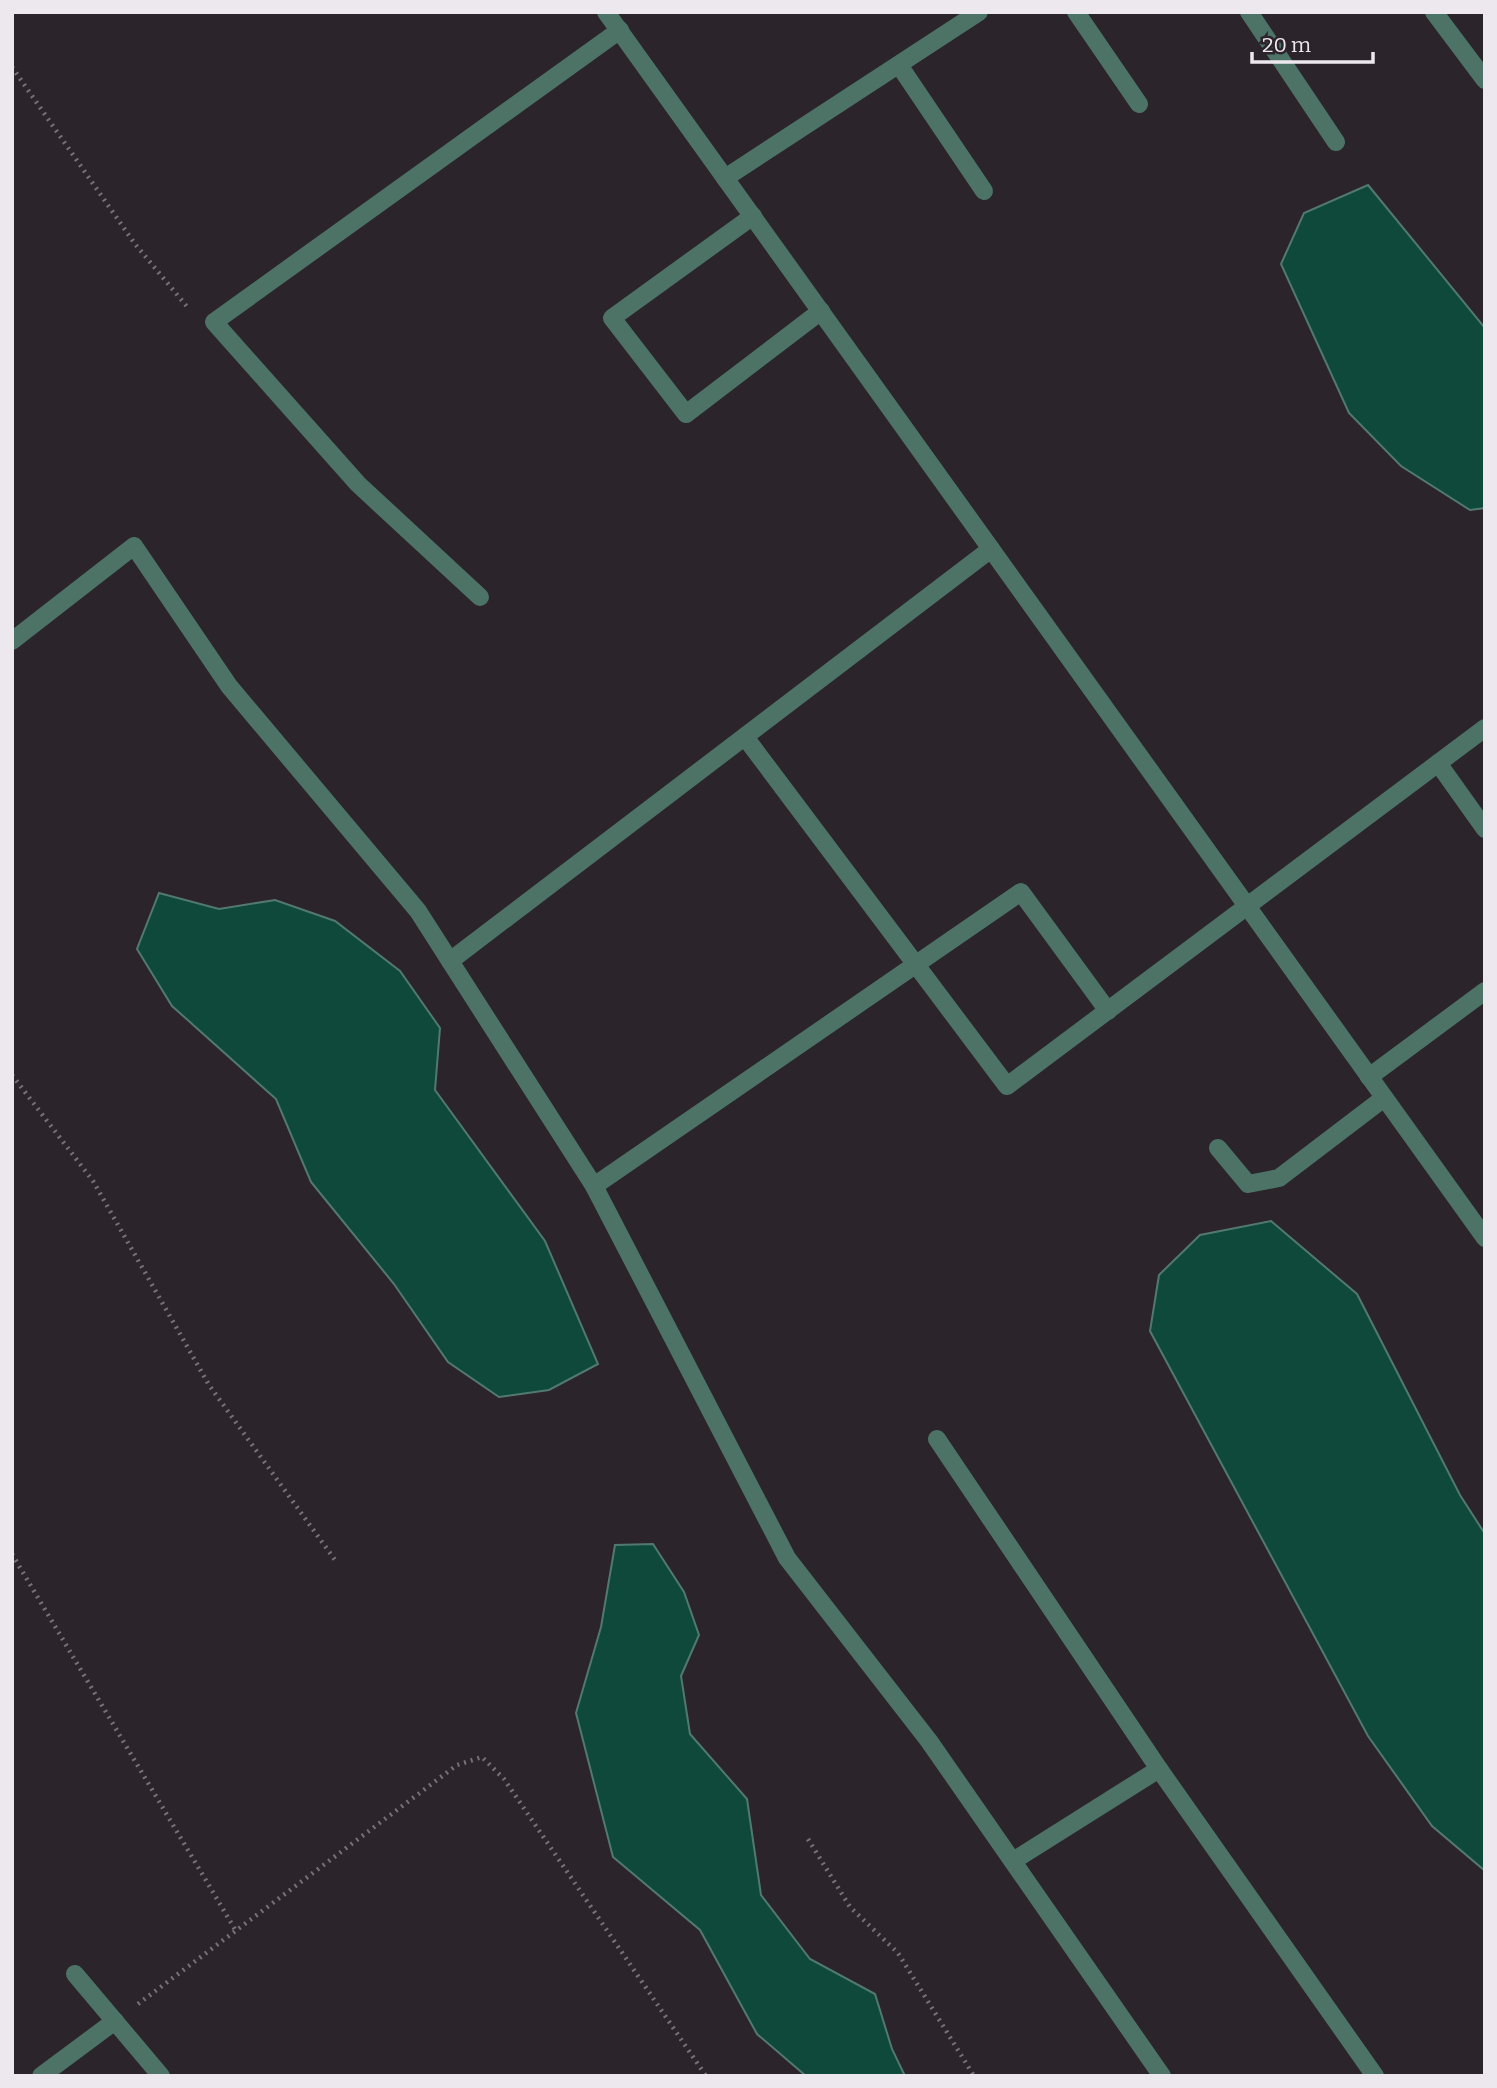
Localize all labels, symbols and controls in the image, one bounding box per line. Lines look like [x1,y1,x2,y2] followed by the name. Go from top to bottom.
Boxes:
[1252,21,1373,65] scale bar
[1262,32,1311,58] text: 20 m

